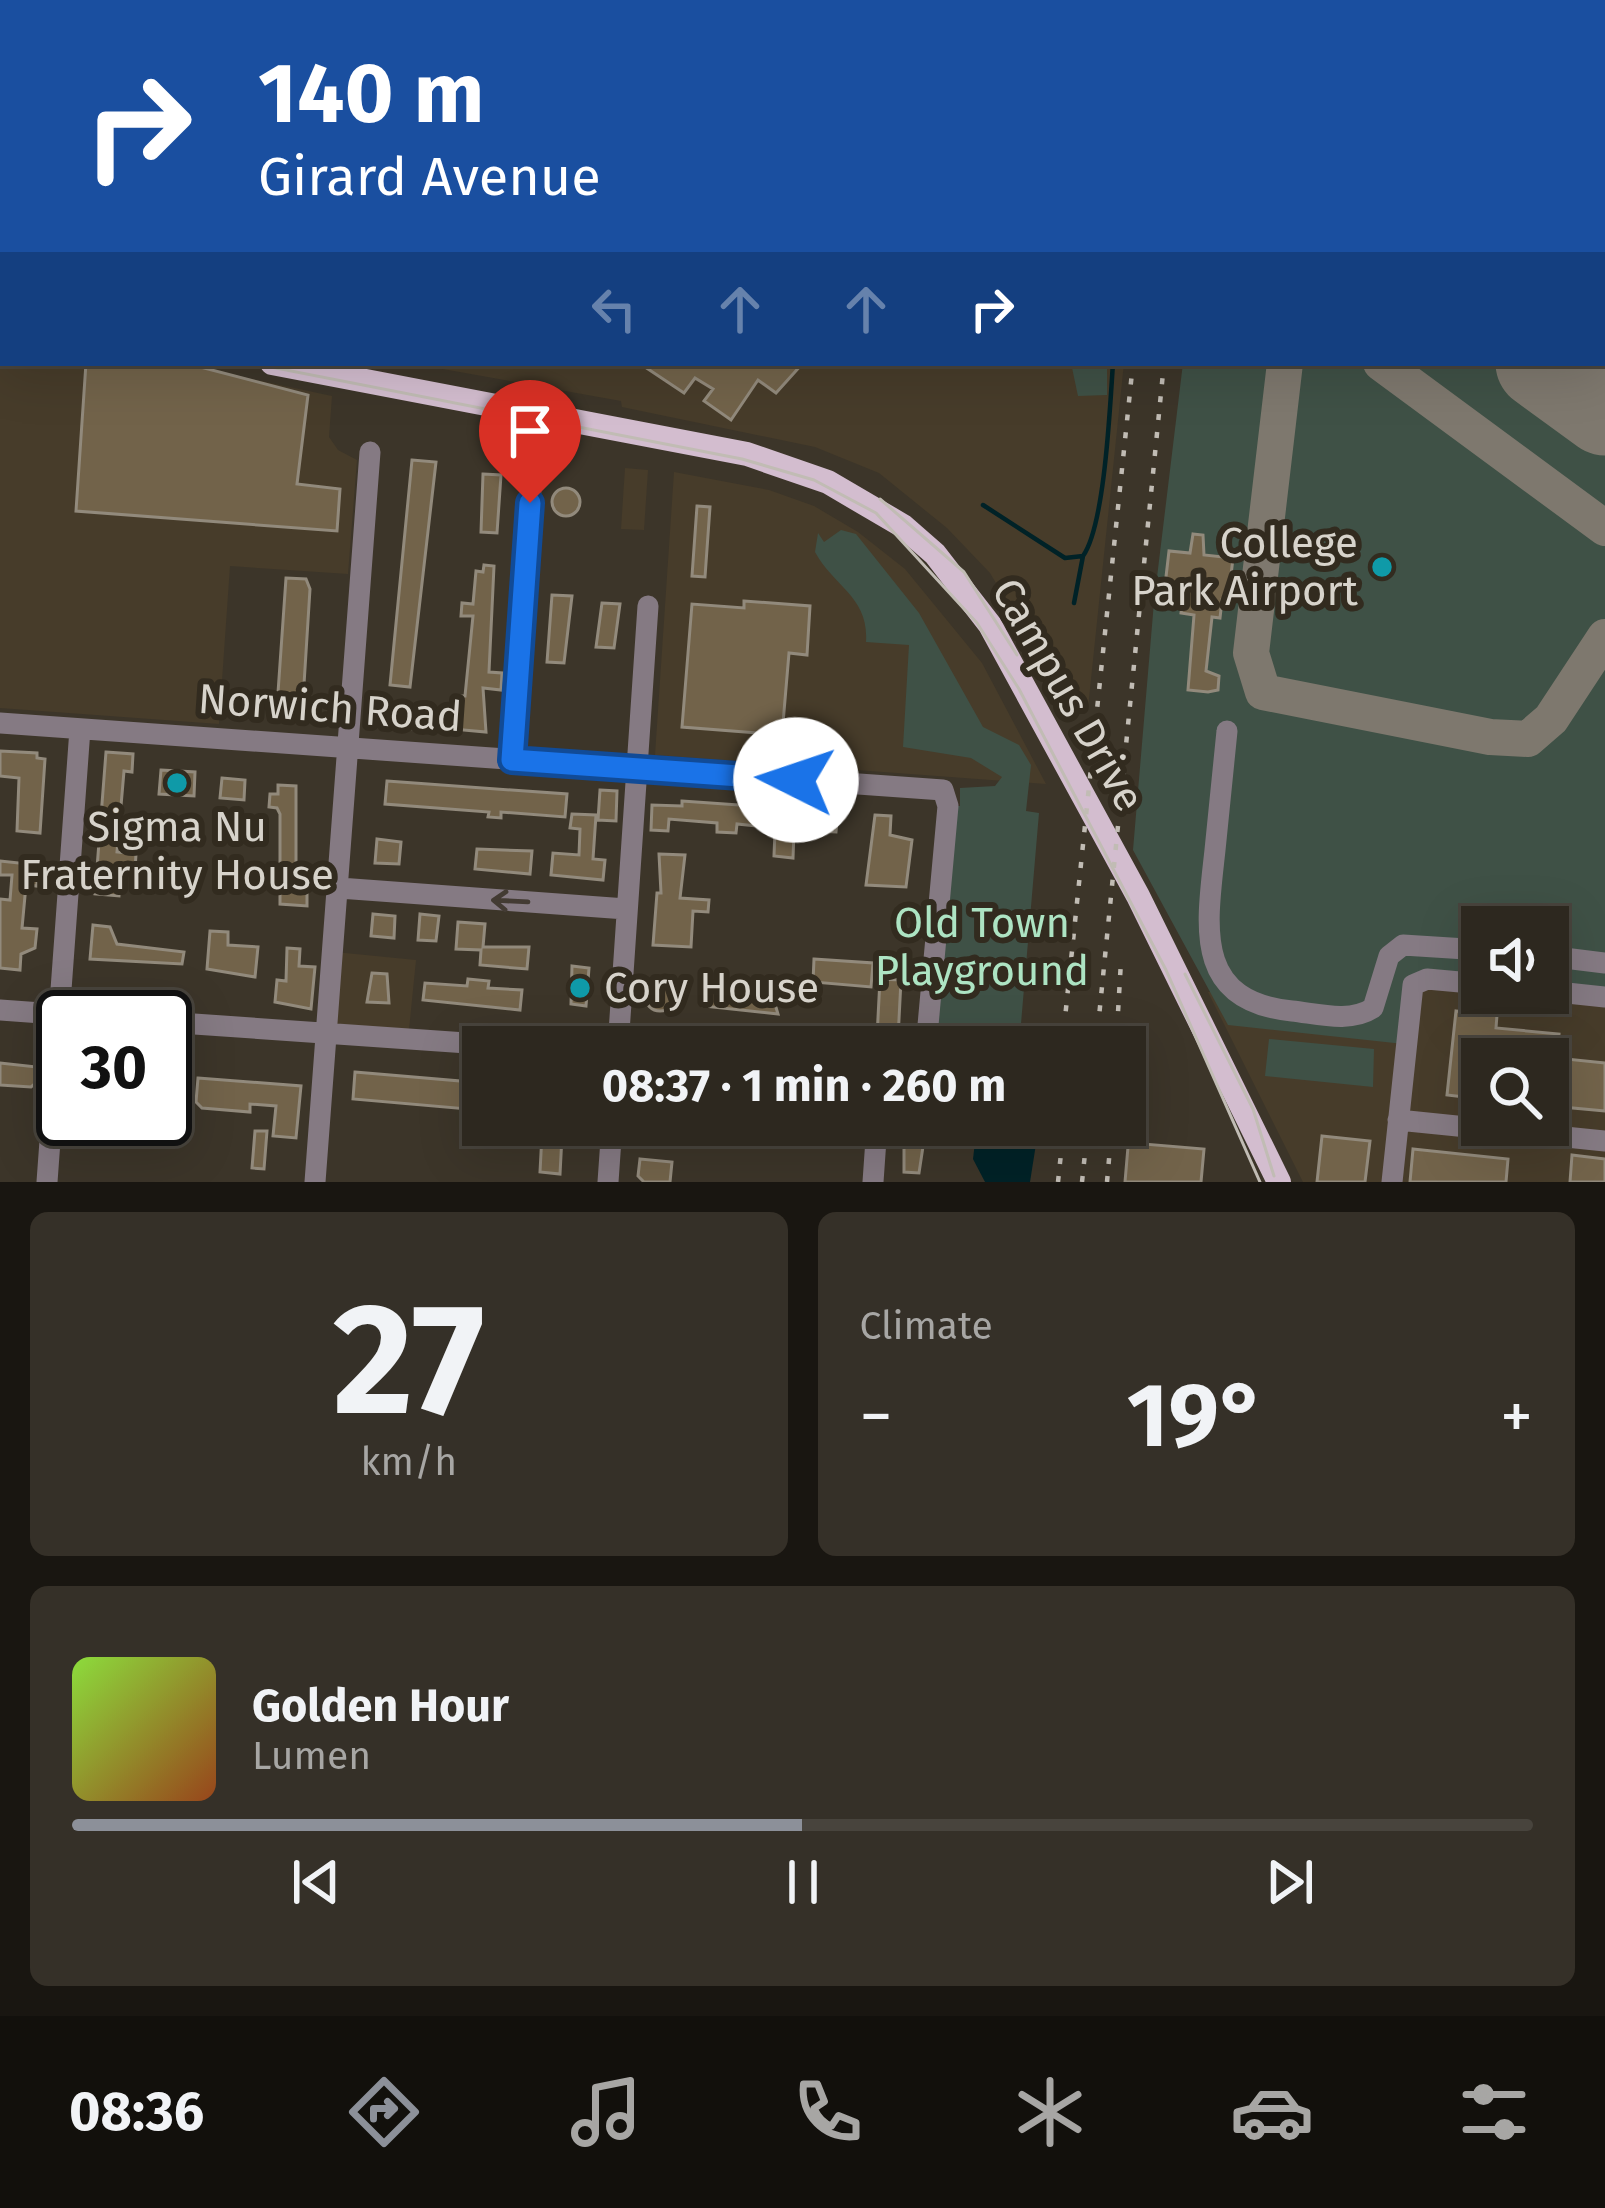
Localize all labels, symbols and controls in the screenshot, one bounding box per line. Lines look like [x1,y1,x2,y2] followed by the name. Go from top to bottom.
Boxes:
[258,43,484,144] text: 140 m
[60,48,216,204] icon: right
[258,145,601,209] text: Girard Avenue
[581,276,647,342] icon: left
[707,276,773,342] icon: ahead
[833,276,899,342] icon: ahead
[959,276,1025,342] icon: right
[479,380,581,503] pin
[497,398,563,464] icon: arrive
[1131,518,1359,616] place label: College Park Airport
[1369,554,1395,580] marker: College Park Airport
[981,570,1155,820] street label: Campus Drive
[197,674,463,742] street label: Norwich Road
[733,717,859,843] position arrow
[164,770,190,796] marker: Sigma Nu Fraternity House
[20,802,334,900] place label: Sigma Nu Fraternity House
[491,889,530,912] one-way arrow
[875,898,1089,996] park label: Old Town Playground
[1461,906,1569,1146] map controls
[1461,906,1569,1014] button: sound
[604,963,819,1013] place label: Cory House
[567,975,593,1001] marker: Cory House
[36,990,192,1146] speed limit sign: 30
[1461,1038,1569,1146] button: search
[602,1059,1006,1113] text: 08:37 · 1 min · 260 m
[333,1267,485,1454] text: 27
[860,1303,993,1349] text: Climate
[1127,1362,1266,1470] text: 19°
[860,1377,893,1456] text: −
[1500,1377,1533,1456] text: +
[360,1439,457,1485] text: km/h
[252,1679,509,1733] text: Golden Hour
[252,1733,371,1779] text: Lumen
[283,1849,349,1915] icon: previous
[770,1849,836,1915] icon: pause
[1257,1849,1323,1915] icon: next
[342,2070,426,2154] icon: directions
[564,2070,648,2154] icon: music
[786,2070,870,2154] icon: phone
[1008,2070,1092,2154] icon: climate
[1230,2070,1314,2154] icon: car
[1452,2070,1536,2154] icon: filters
[69,2080,204,2144] text: 08:36

